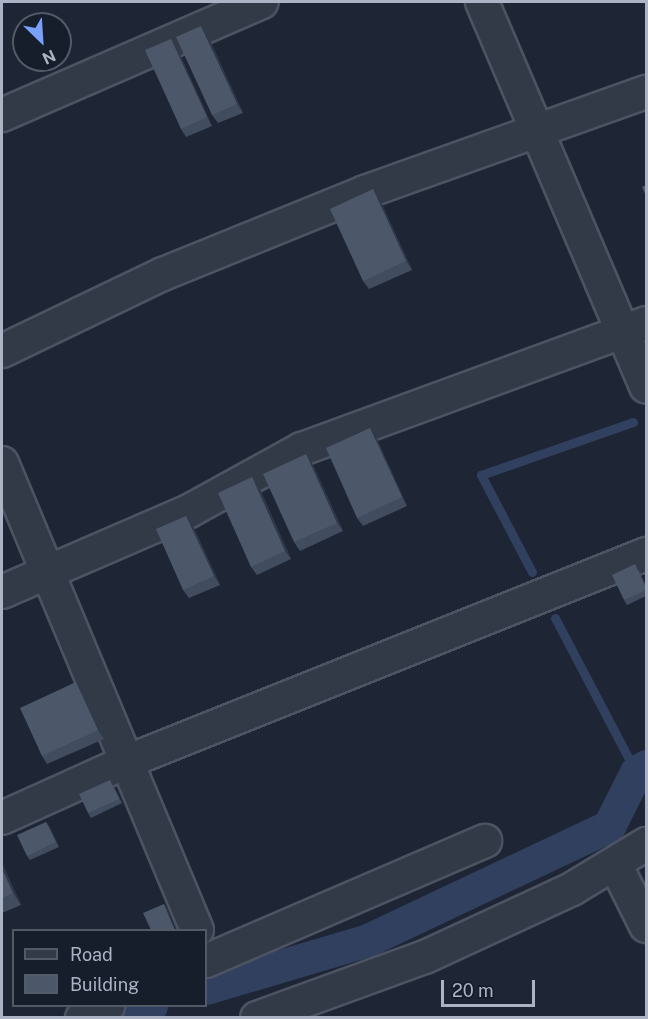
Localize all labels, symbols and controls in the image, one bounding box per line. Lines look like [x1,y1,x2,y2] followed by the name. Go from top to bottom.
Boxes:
[12,12,72,72] north arrow
[39,46,59,68] text: N
[12,929,207,1007] legend
[70,944,113,965] text: Road
[444,968,538,1006] scale bar
[70,974,139,995] text: Building
[452,980,494,1001] text: 20 m

